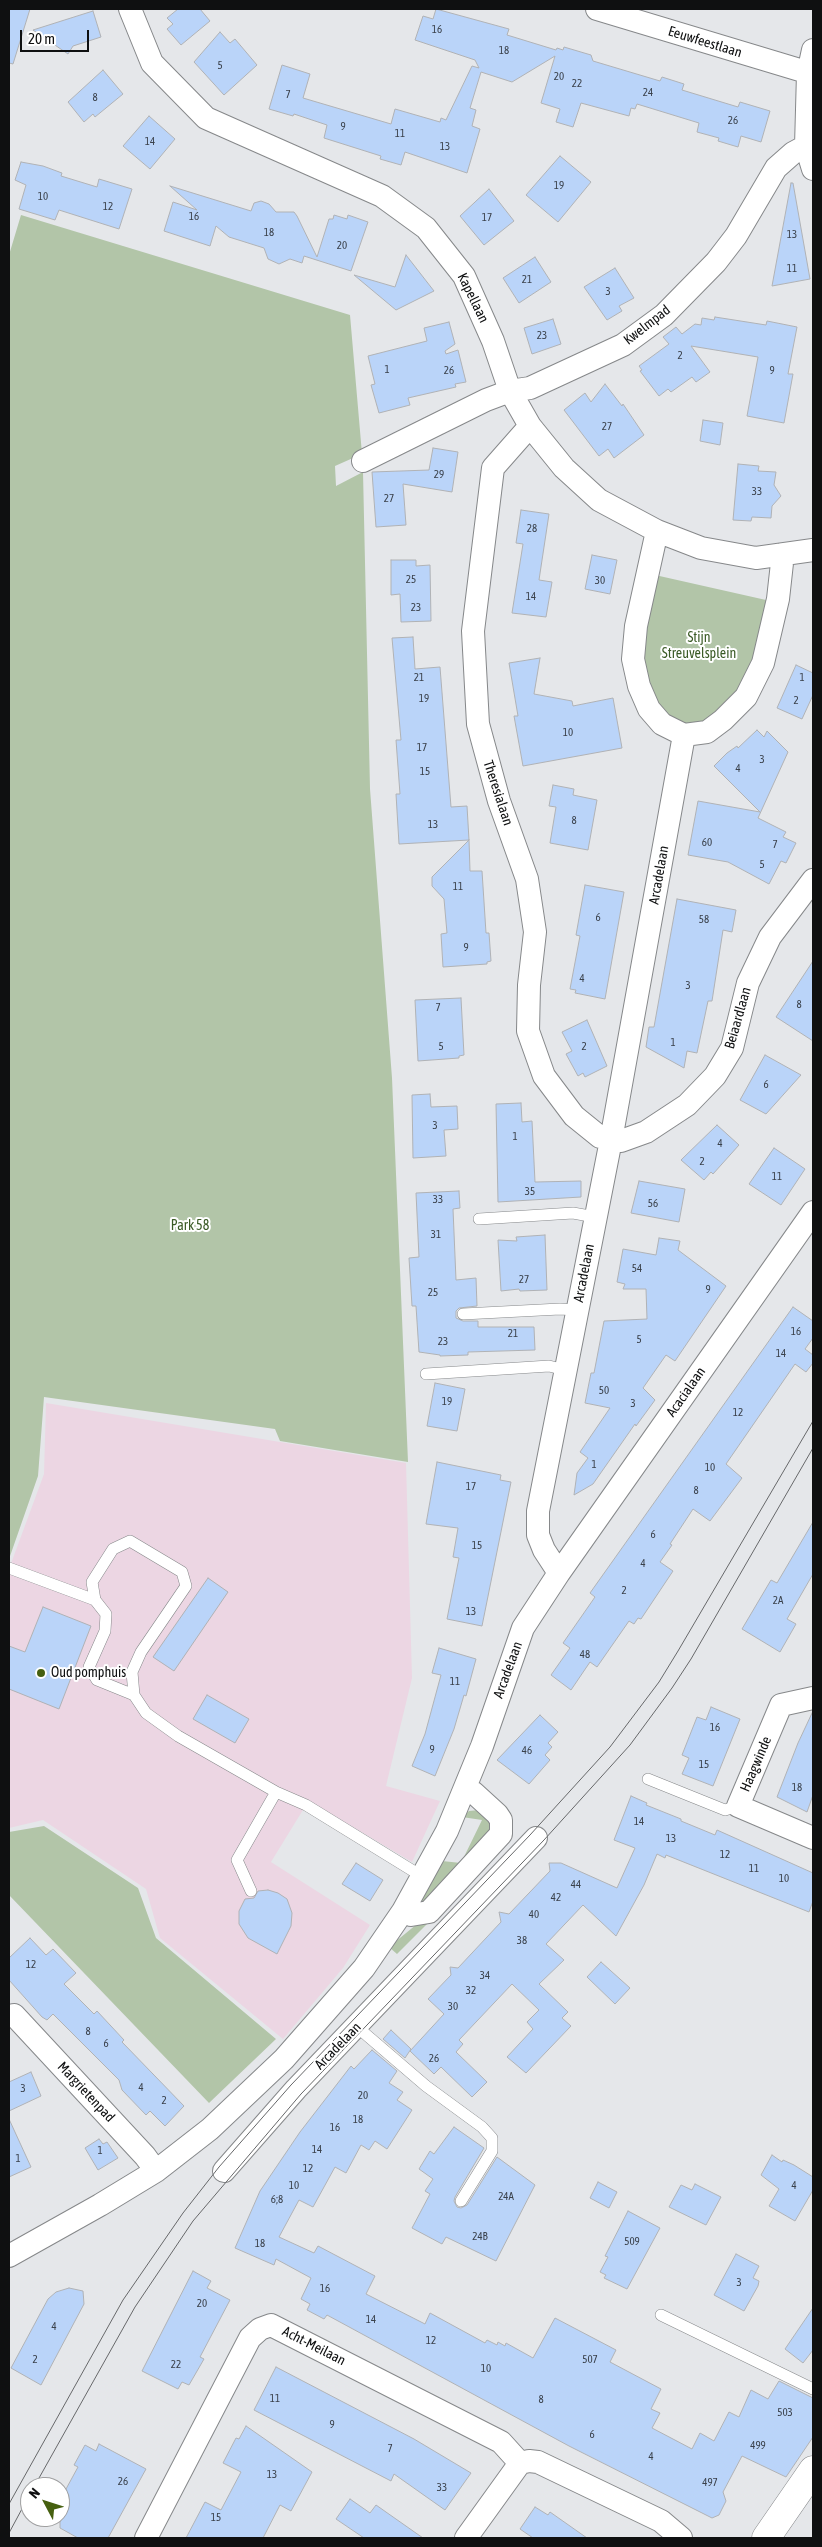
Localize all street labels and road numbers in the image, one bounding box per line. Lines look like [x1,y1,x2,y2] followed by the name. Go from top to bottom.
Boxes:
[666,23,744,61] street label: Eeuwfeestlaan
[454,270,492,326] street label: Kapellaan
[620,302,674,348] street label: Kwelmpad
[480,758,516,828] street label: Theresialaan
[646,844,672,906] street label: Arcadelaan
[721,985,755,1051] street label: Beiaardlaan
[570,1242,598,1304] street label: Arcadelaan
[663,1364,709,1420] street label: Acacialaan
[490,1639,526,1701] street label: Arcadelaan
[737,1734,775,1794] street label: Haagwinde
[311,2019,365,2073] street label: Arcadelaan
[54,2058,118,2126] street label: Margrietenpad
[280,2323,348,2369] street label: Acht-Meilaan

